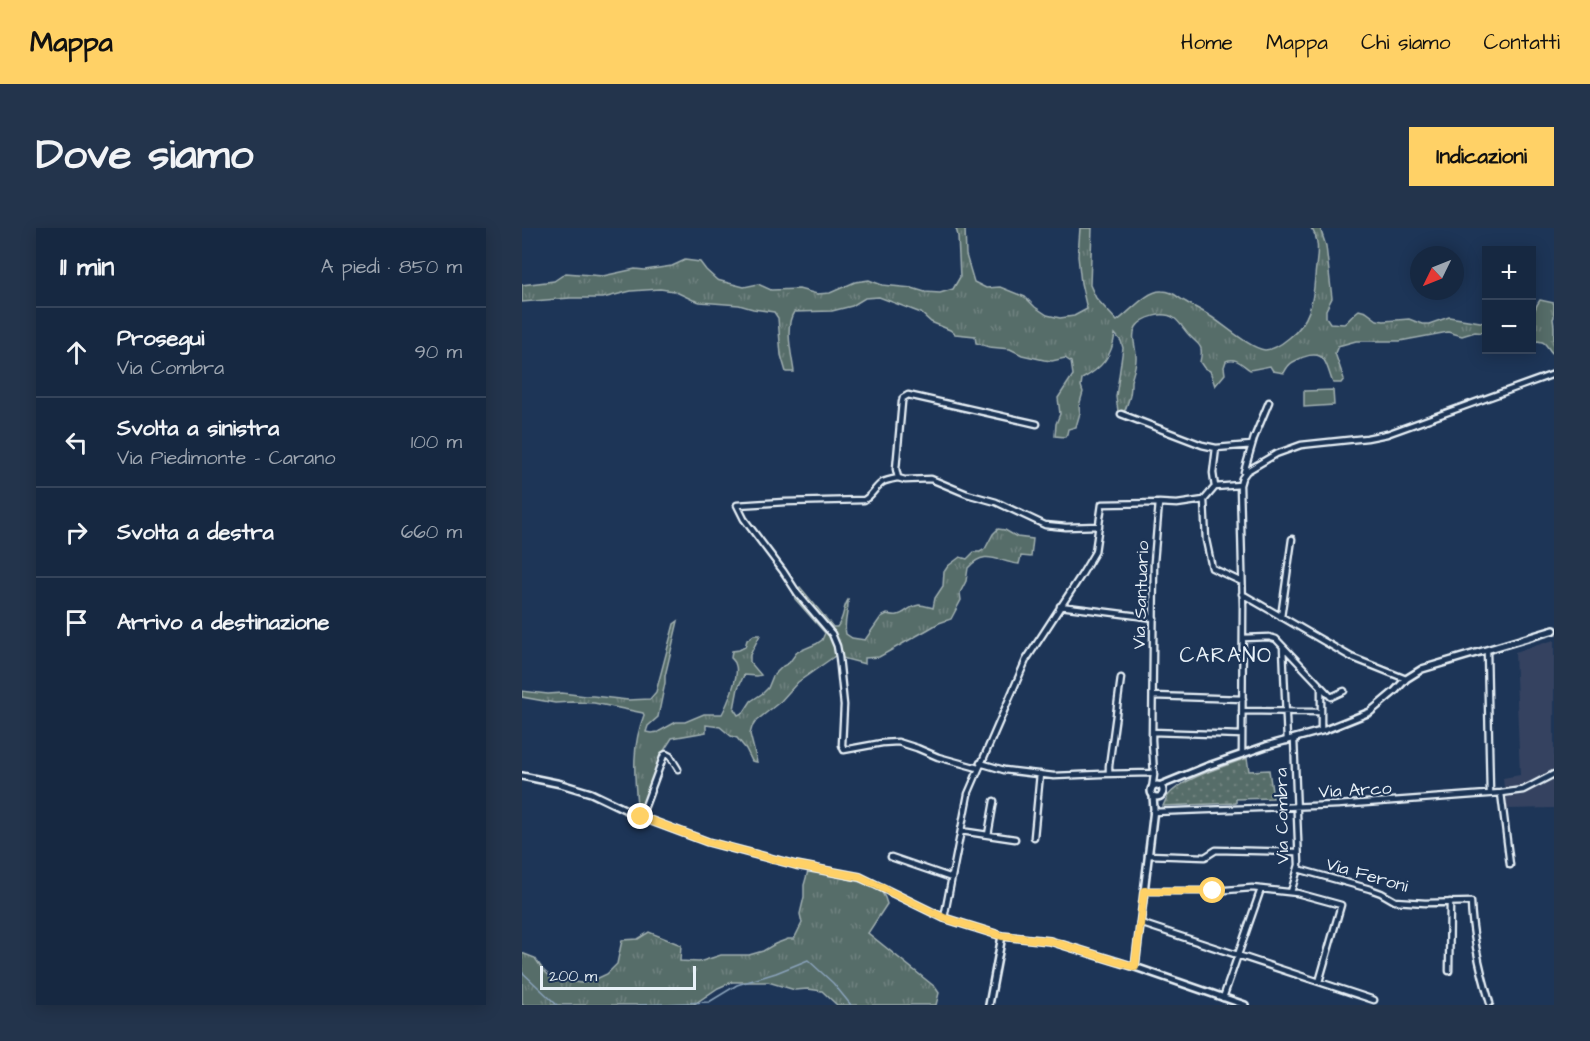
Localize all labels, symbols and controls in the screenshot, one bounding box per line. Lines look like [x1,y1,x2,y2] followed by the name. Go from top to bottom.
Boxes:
[30,23,113,62] text: Mappa
[1181,28,1233,57] text: Home
[1266,28,1328,57] text: Mappa
[1361,28,1450,57] text: Chi siamo
[1483,28,1560,57] text: Contatti
[36,127,253,185] text: Dove siamo
[1409,127,1554,186] button: Indicazioni
[1410,246,1464,300] north arrow
[1482,246,1536,354] map controls
[1482,246,1536,300] button: +
[60,249,114,285] text: 11 min
[321,253,462,281] text: A piedi · 850 m
[1482,300,1536,354] button: −
[117,323,204,354] text: Prosegui
[60,336,93,369] icon: ahead
[414,338,462,366] text: 90 m
[117,354,224,382] text: Via Combra
[117,413,279,444] text: Svolta a sinistra
[60,426,93,459] icon: left
[411,428,462,456] text: 100 m
[117,444,335,472] text: Via Piedimonte - Carano
[60,516,93,549] icon: right
[117,517,274,548] text: Svolta a destra
[401,518,462,546] text: 660 m
[1127,540,1155,650] street label: Via Santuario
[60,606,93,639] icon: arrive
[117,607,329,638] text: Arrivo a destinazione
[1180,641,1272,670] district label: CARANO
[1269,768,1295,864] street label: Via Combra
[1318,776,1392,804] street label: Via Arco
[627,803,653,829] route end
[1323,851,1411,899] street label: Via Feroni
[1199,877,1225,903] route start
[540,963,696,990] scale bar
[549,965,597,987] text: 200 m

